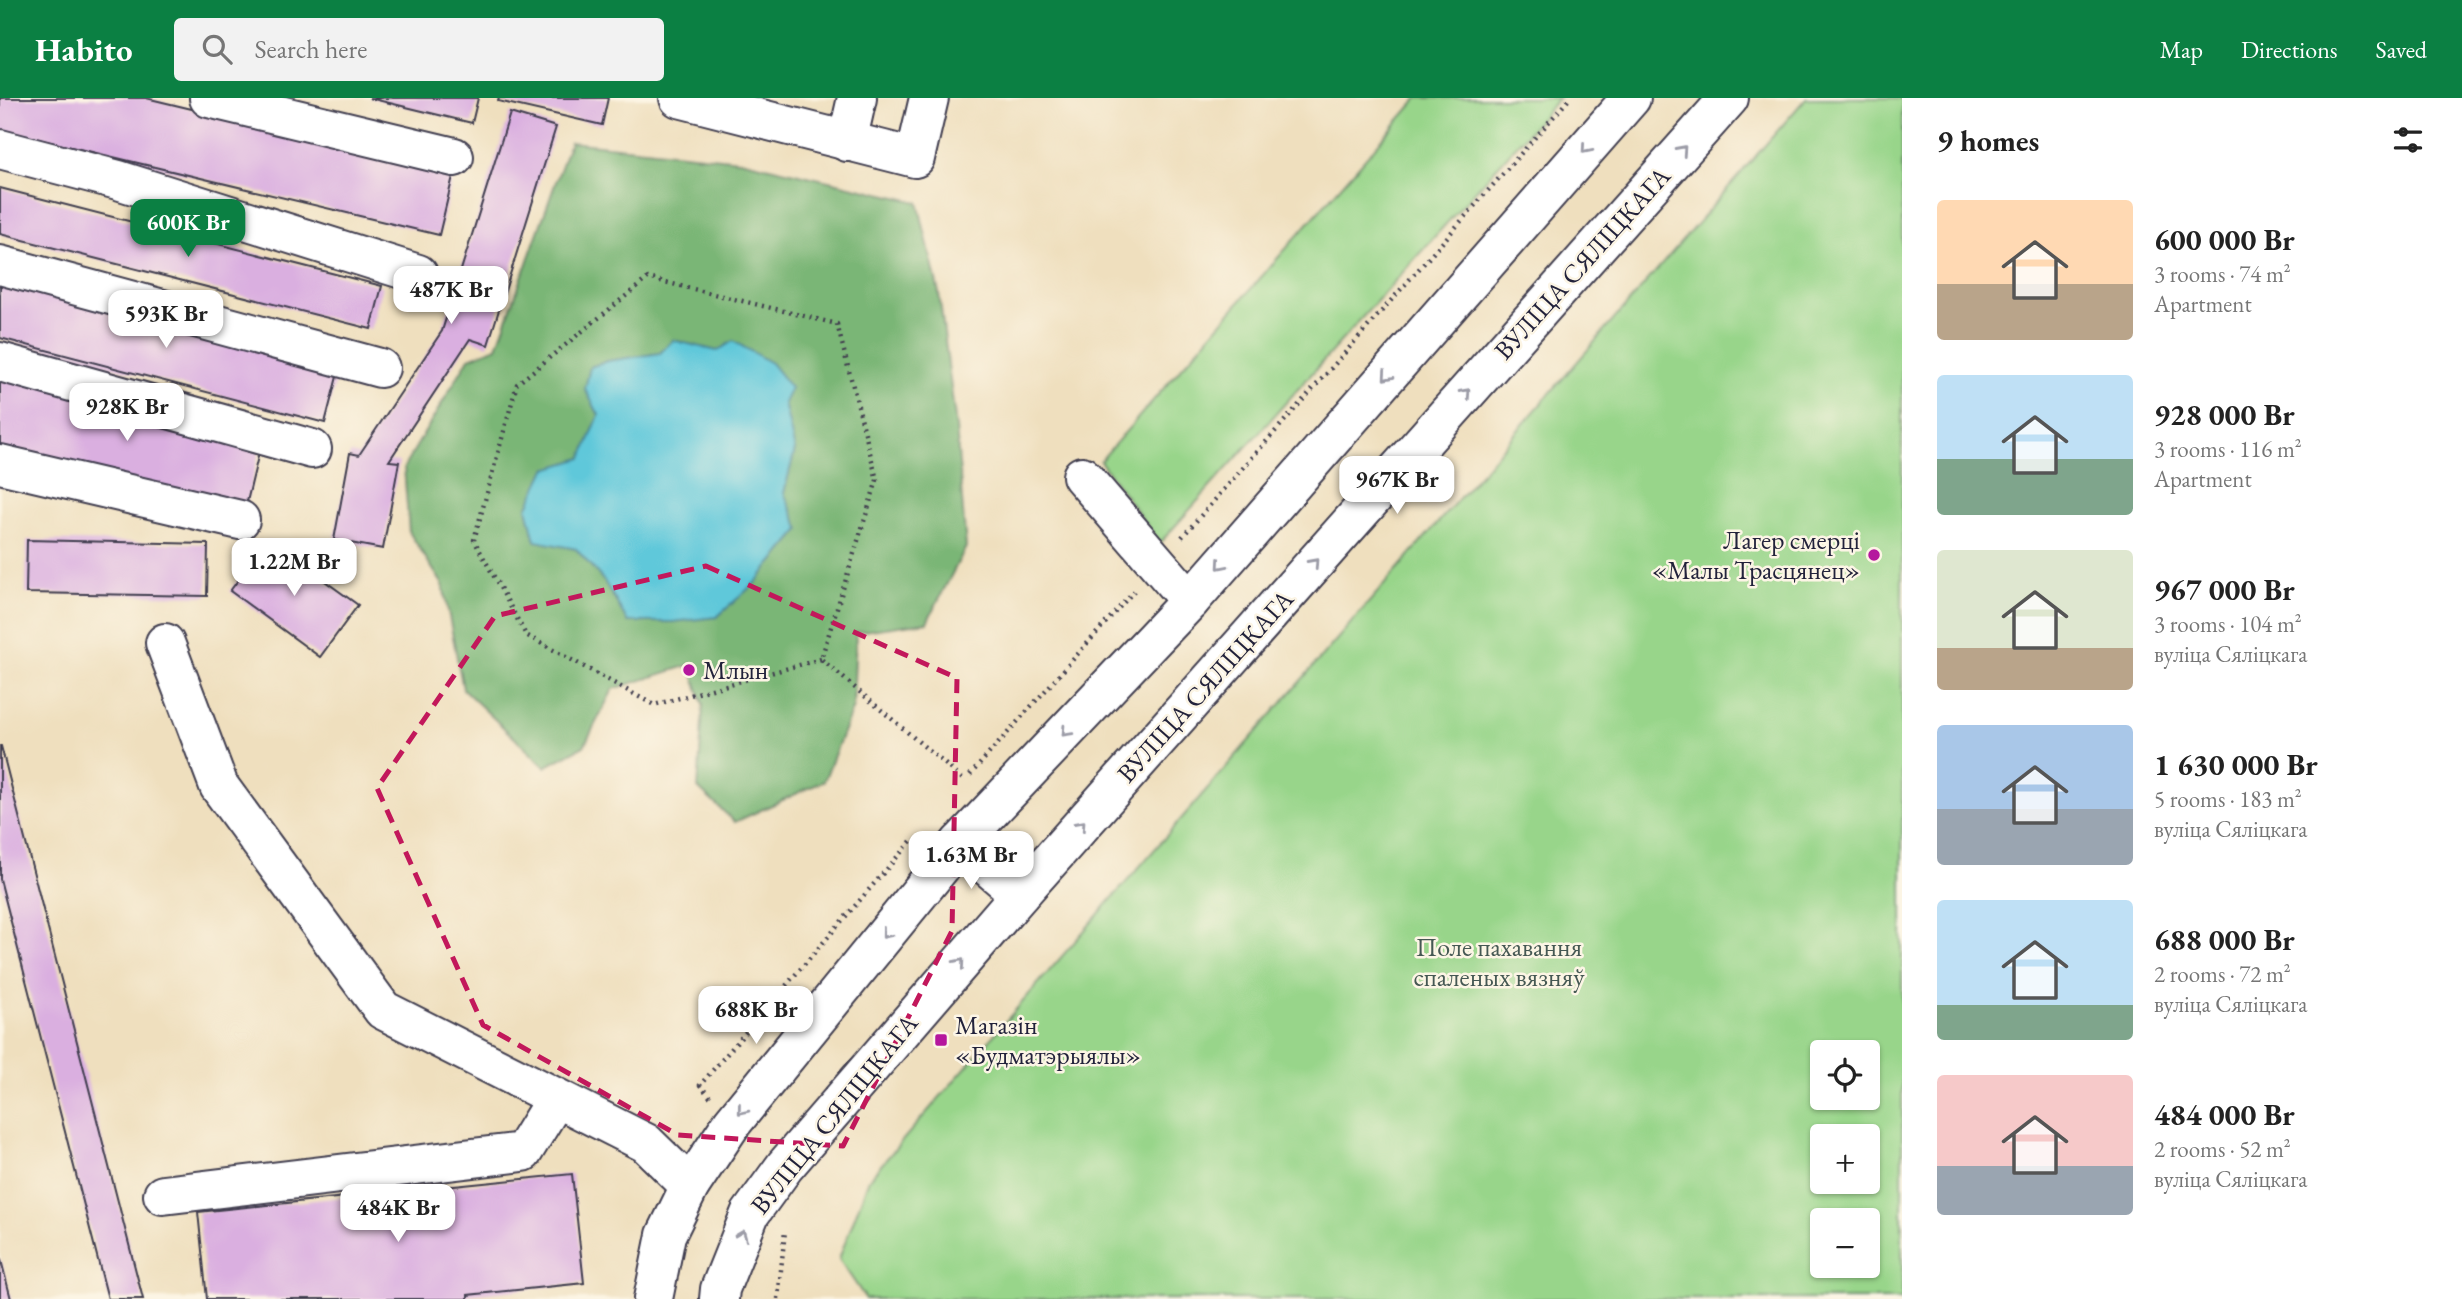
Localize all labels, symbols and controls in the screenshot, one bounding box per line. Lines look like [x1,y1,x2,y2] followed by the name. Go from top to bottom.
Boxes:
[174,18,664,81] search box
[35,28,132,71] text: Habito
[198,30,236,68] icon: search
[254,32,367,66] text: Search here
[2160,34,2203,65] text: Map
[2241,34,2338,65] text: Directions
[2376,34,2427,65] text: Saved
[1937,121,2039,160] text: 9 homes
[2389,121,2427,159] icon: filters
[1582,141,1594,154] one-way arrow
[1674,146,1686,159] one-way arrow
[1486,159,1678,367] street label: ВУЛІЦА СЯЛІЦКАГА
[123,200,253,259] pin: 600K Br
[146,207,230,237] text: 600K Br
[2154,220,2295,259] text: 600 000 Br
[1993,228,2077,312] icon: home
[2154,259,2291,289] text: 3 rooms · 74 m²
[386,266,516,326] pin: 487K Br
[409,274,493,304] text: 487K Br
[2154,289,2252,319] text: Apartment
[101,290,231,350] pin: 593K Br
[124,298,208,328] text: 593K Br
[1383,367,1395,380] one-way arrow
[62,384,192,443] pin: 928K Br
[1458,389,1470,402] one-way arrow
[85,391,169,421] text: 928K Br
[2154,395,2295,434] text: 928 000 Br
[1993,403,2077,487] icon: home
[2154,434,2302,464] text: 3 rooms · 116 m²
[1332,456,1462,516] pin: 967K Br
[1355,464,1439,494] text: 967K Br
[2154,464,2252,494] text: Apartment
[1652,523,1860,587] place label: Лагер смерці «Малы Трасцянец»
[222,538,366,598] pin: 1.22M Br
[248,546,340,576] text: 1.22M Br
[1866,547,1882,563] marker: Лагер смерці «Малы Трасцянец»
[1217,557,1229,570] one-way arrow
[1306,558,1318,571] one-way arrow
[2154,570,2295,609] text: 967 000 Br
[1993,578,2077,662] icon: home
[1109,582,1301,790] street label: ВУЛІЦА СЯЛІЦКАГА
[2154,609,2302,639] text: 3 rooms · 104 m²
[2154,639,2307,669] text: вуліца Сяліцкага
[703,653,768,687] place label: Млын
[681,662,697,678] marker: Млын
[1062,723,1074,736] one-way arrow
[2154,745,2318,784] text: 1 630 000 Br
[1993,753,2077,837] icon: home
[2154,784,2302,814] text: 5 rooms · 183 m²
[2154,814,2307,844] text: вуліца Сяліцкага
[1073,820,1086,833] one-way arrow
[899,832,1043,891] pin: 1.63M Br
[925,839,1017,869] text: 1.63M Br
[2154,920,2295,959] text: 688 000 Br
[882,926,895,938] one-way arrow
[1993,928,2077,1012] icon: home
[1413,930,1585,994] park label: Поле пахавання спаленых вязняў
[951,958,964,971] one-way arrow
[2154,959,2291,989] text: 2 rooms · 72 m²
[691,986,821,1046] pin: 688K Br
[2154,989,2307,1019] text: вуліца Сяліцкага
[714,994,798,1024] text: 688K Br
[743,1006,926,1221] street label: ВУЛІЦА СЯЛІЦКАГА
[955,1008,1141,1072] place label: Магазін «Будматэрыялы»
[933,1032,949,1048] marker: Магазін «Будматэрыялы»
[1810,1040,1880,1278] map controls
[1810,1040,1880,1110] button: locate
[2154,1095,2295,1134] text: 484 000 Br
[738,1102,751,1115] one-way arrow
[1993,1103,2077,1187] icon: home
[1810,1124,1880,1194] button: +
[2154,1134,2291,1164] text: 2 rooms · 52 m²
[2154,1164,2307,1194] text: вуліца Сяліцкага
[333,1184,463,1244] pin: 484K Br
[356,1192,440,1222] text: 484K Br
[1810,1208,1880,1278] button: −
[733,1230,747,1242] one-way arrow

